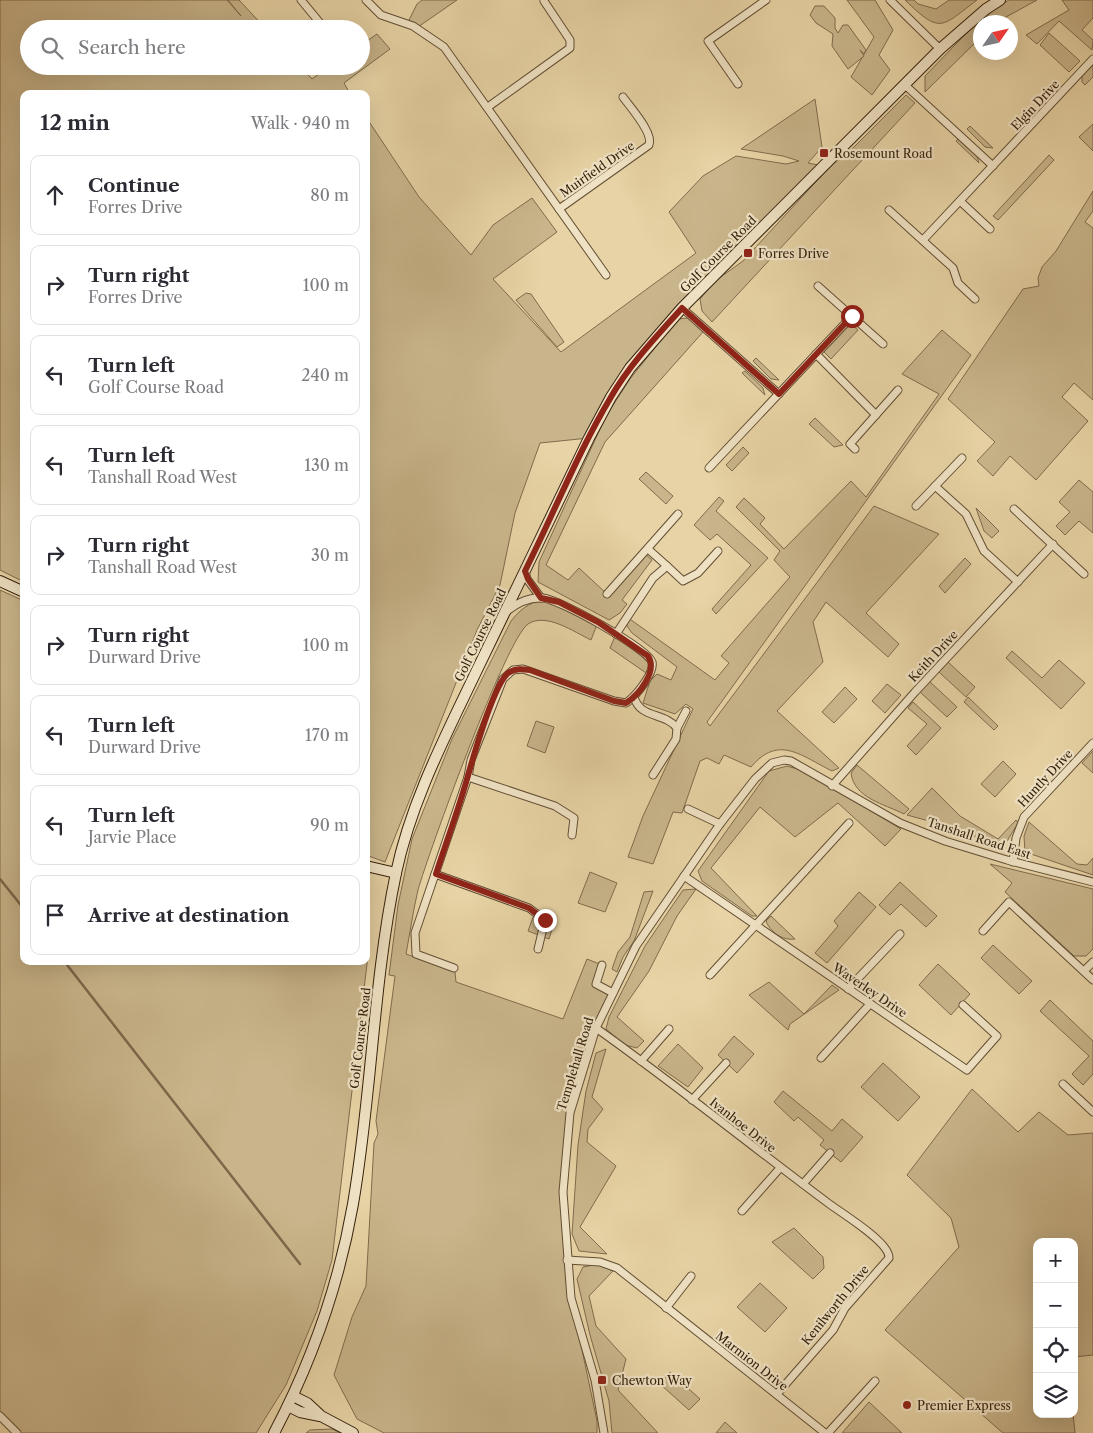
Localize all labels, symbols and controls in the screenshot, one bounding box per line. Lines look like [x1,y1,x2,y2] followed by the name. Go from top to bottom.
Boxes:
[973,15,1018,60] north arrow
[20,20,370,75] search box
[38,34,66,62] icon: search
[78,36,186,59] text: Search here
[1008,76,1062,133] street label: Elgin Drive
[40,110,110,135] text: 12 min
[251,113,350,133] text: Walk · 940 m
[557,138,637,200] street label: Muirfield Drive
[834,146,933,161] place label: Rosemount Road
[818,147,830,159] marker: Rosemount Road
[88,174,180,197] text: Continue
[41,181,69,209] icon: ahead
[310,185,349,205] text: 80 m
[88,197,183,217] text: Forres Drive
[677,212,760,295] street label: Golf Course Road
[758,246,829,261] place label: Forres Drive
[742,247,754,259] marker: Forres Drive
[88,264,189,287] text: Turn right
[41,271,69,299] icon: right
[303,275,349,295] text: 100 m
[88,287,183,307] text: Forres Drive
[841,305,864,328] route start
[88,354,175,377] text: Turn left
[41,361,69,389] icon: left
[301,365,349,385] text: 240 m
[88,377,224,397] text: Golf Course Road
[88,444,175,467] text: Turn left
[41,451,69,479] icon: left
[304,455,349,475] text: 130 m
[88,467,237,487] text: Tanshall Road West
[88,534,189,557] text: Turn right
[41,541,69,569] icon: right
[311,545,349,565] text: 30 m
[88,557,237,577] text: Tanshall Road West
[451,585,509,684] street label: Golf Course Road
[88,624,189,647] text: Turn right
[905,627,961,685] street label: Keith Drive
[41,631,69,659] icon: right
[303,635,349,655] text: 100 m
[88,647,201,667] text: Durward Drive
[88,714,175,737] text: Turn left
[41,721,69,749] icon: left
[305,725,349,745] text: 170 m
[88,737,201,757] text: Durward Drive
[1014,746,1076,810] street label: Huntly Drive
[88,804,175,827] text: Turn left
[41,811,69,839] icon: left
[925,814,1033,862] street label: Tanshall Road East
[310,815,349,835] text: 90 m
[88,827,177,847] text: Jarvie Place
[41,901,69,929] icon: arrive
[88,904,289,927] text: Arrive at destination
[534,909,557,932] route end
[829,959,910,1021] street label: Waverley Drive
[346,986,374,1090] street label: Golf Course Road
[554,1015,597,1113] street label: Templehall Road
[707,1094,779,1156] street label: Ivanhoe Drive
[1033,1238,1078,1418] map controls
[1033,1238,1078,1283] button: +
[798,1262,872,1348] street label: Kenilworth Drive
[1033,1283,1078,1328] button: −
[713,1328,791,1394] street label: Marmion Drive
[1033,1328,1078,1373] button: locate
[612,1373,692,1388] place label: Chewton Way
[1033,1373,1078,1418] button: layers
[596,1374,608,1386] marker: Chewton Way
[917,1398,1011,1413] place label: Premier Express
[901,1399,913,1411] marker: Premier Express

